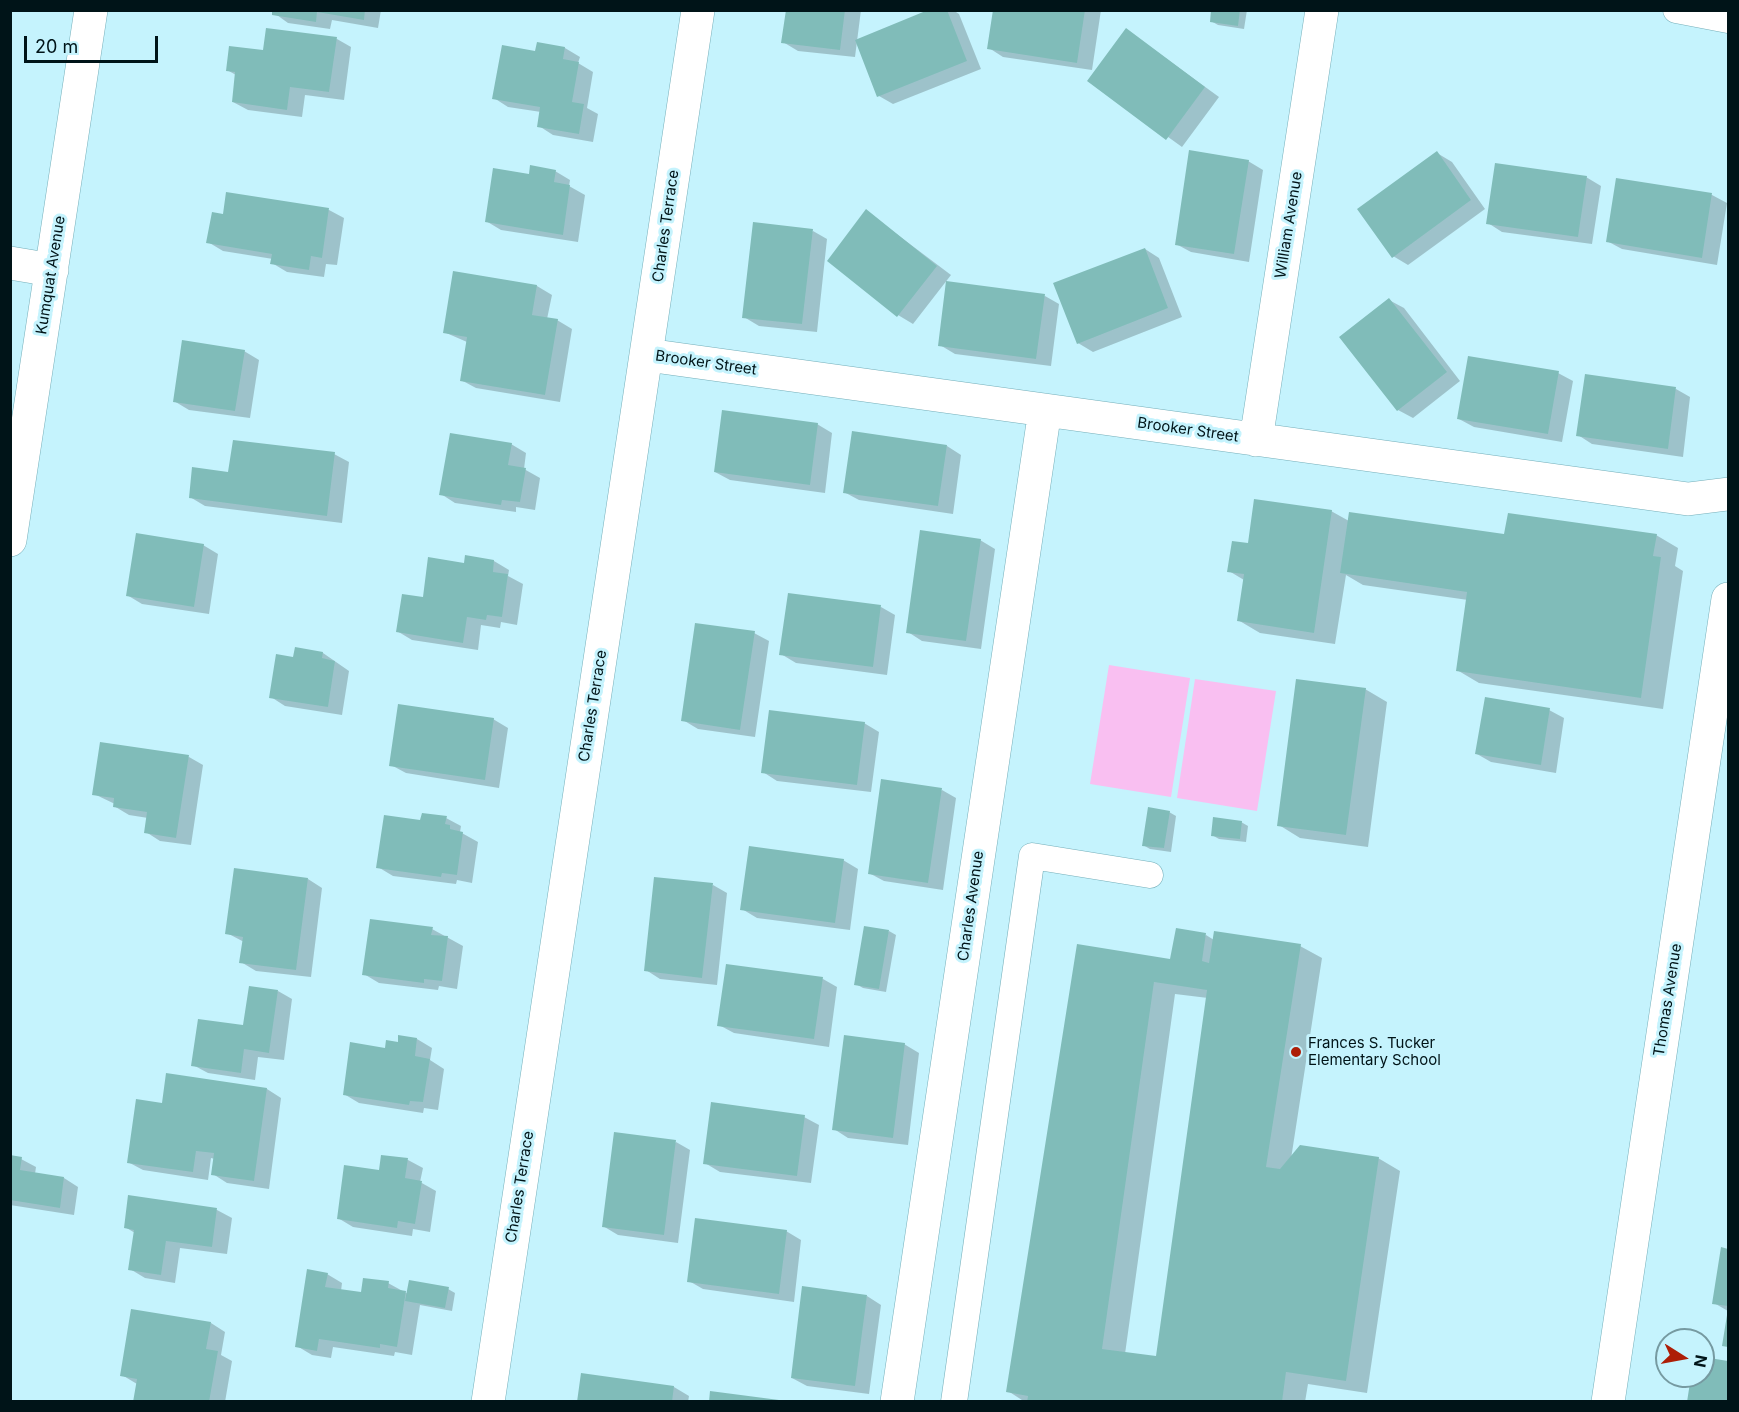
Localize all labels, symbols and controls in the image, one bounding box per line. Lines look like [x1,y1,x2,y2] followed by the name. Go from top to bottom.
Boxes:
[27,24,160,62] scale bar
[35,36,78,57] text: 20 m
[649,169,683,283] street label: Charles Terrace
[1272,170,1306,280] street label: William Avenue
[33,214,69,336] street label: Kumquat Avenue
[654,347,758,379] street label: Brooker Street
[1136,414,1240,446] street label: Brooker Street
[575,649,611,763] street label: Charles Terrace
[954,850,988,962] street label: Charles Avenue
[1650,942,1686,1058] street label: Thomas Avenue
[1308,1034,1441,1069] place label: Frances S. Tucker Elementary School
[1289,1045,1303,1059] marker: Frances S. Tucker Elementary School
[502,1130,538,1244] street label: Charles Terrace
[1655,1328,1715,1388] north arrow
[1690,1353,1712,1369] text: N

